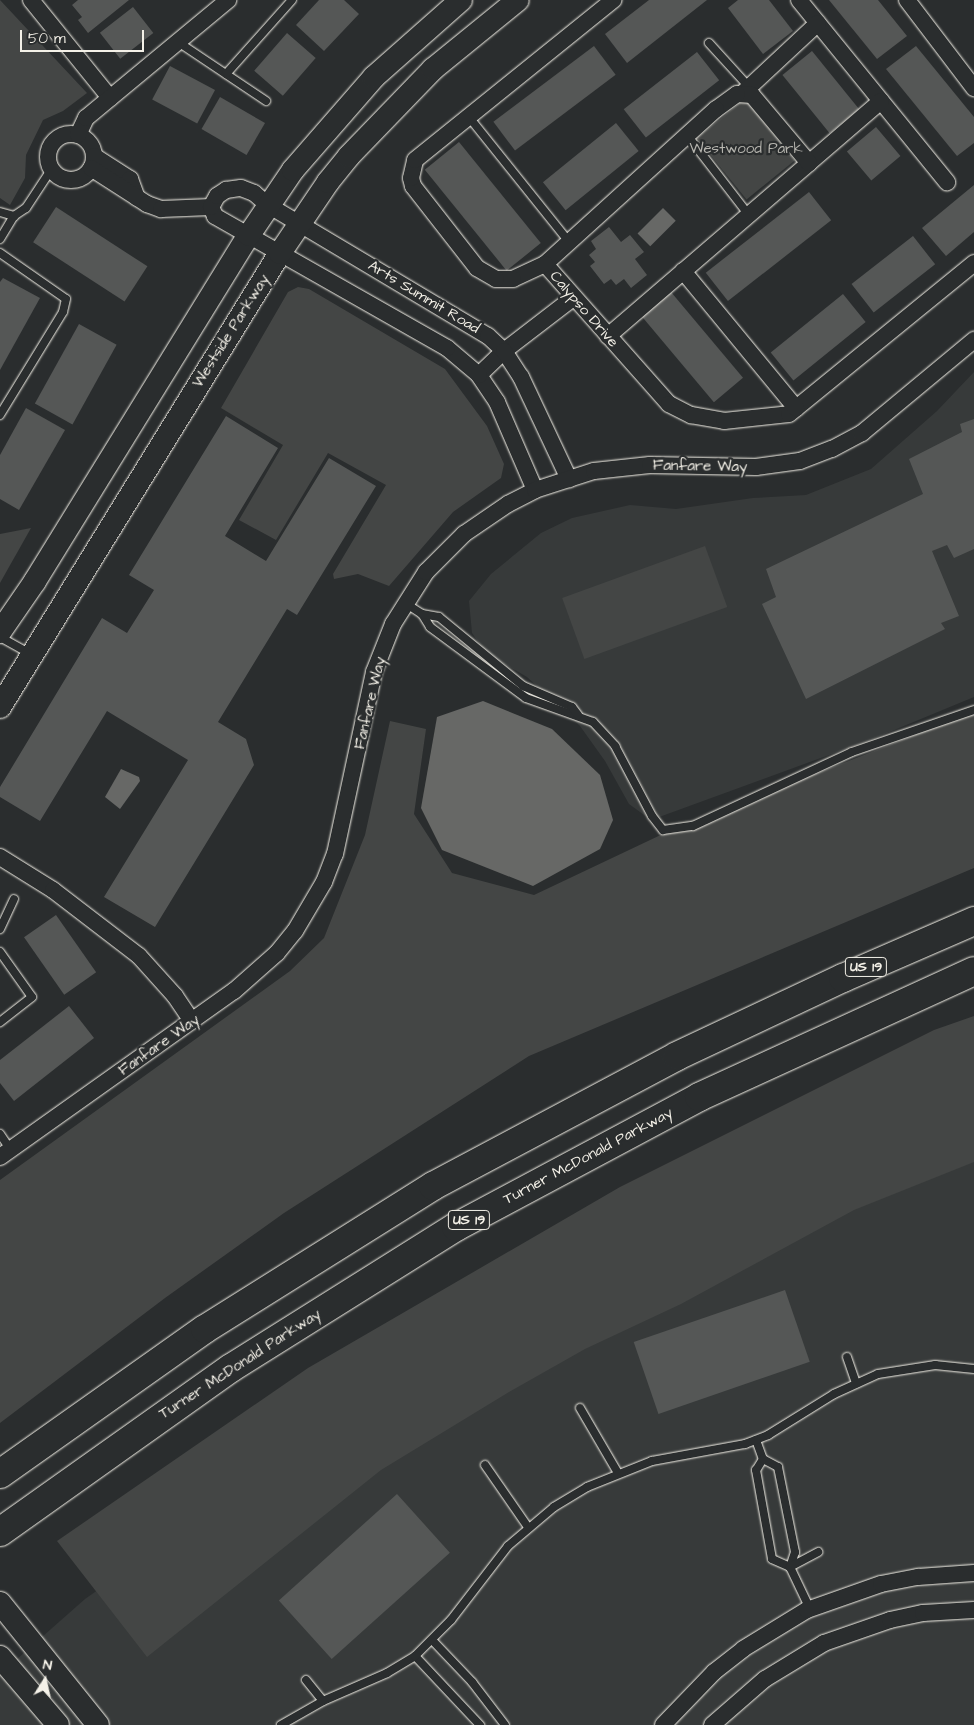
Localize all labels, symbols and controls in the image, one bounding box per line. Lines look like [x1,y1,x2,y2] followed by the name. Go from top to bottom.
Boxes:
[22,20,146,52] scale bar
[28,28,66,49] text: 50 m
[689,140,803,158] park label: Westwood Park
[365,257,483,337] street label: Arts Summit Road
[546,267,622,351] street label: Calypso Drive
[189,271,273,391] street label: Westside Parkway
[653,456,747,476] street label: Fanfare Way
[351,655,389,751] street label: Fanfare Way
[845,956,887,979] road number: US 19
[115,1011,203,1079] street label: Fanfare Way
[500,1104,676,1208] street label: Turner McDonald Parkway
[448,1208,490,1232] road number: US 19
[156,1305,324,1423] street label: Turner McDonald Parkway
[20,1655,70,1705] north arrow
[42,1655,54,1676] text: N

